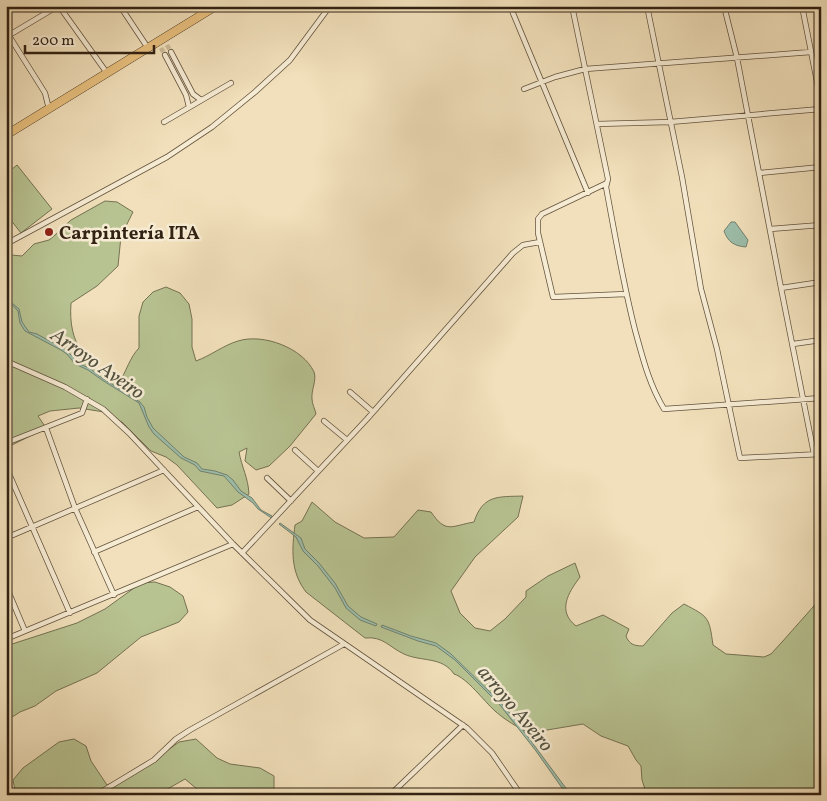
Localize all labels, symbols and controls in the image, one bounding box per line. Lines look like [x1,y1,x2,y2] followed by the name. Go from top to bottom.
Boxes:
[25,22,154,54] scale bar
[32,31,75,52] text: 200 m
[59,221,200,247] place label: Carpintería ITA
[43,226,55,238] marker: Carpintería ITA
[44,322,149,407] water label: Arroyo Aveiro
[470,660,559,758] water label: arroyo Aveiro

